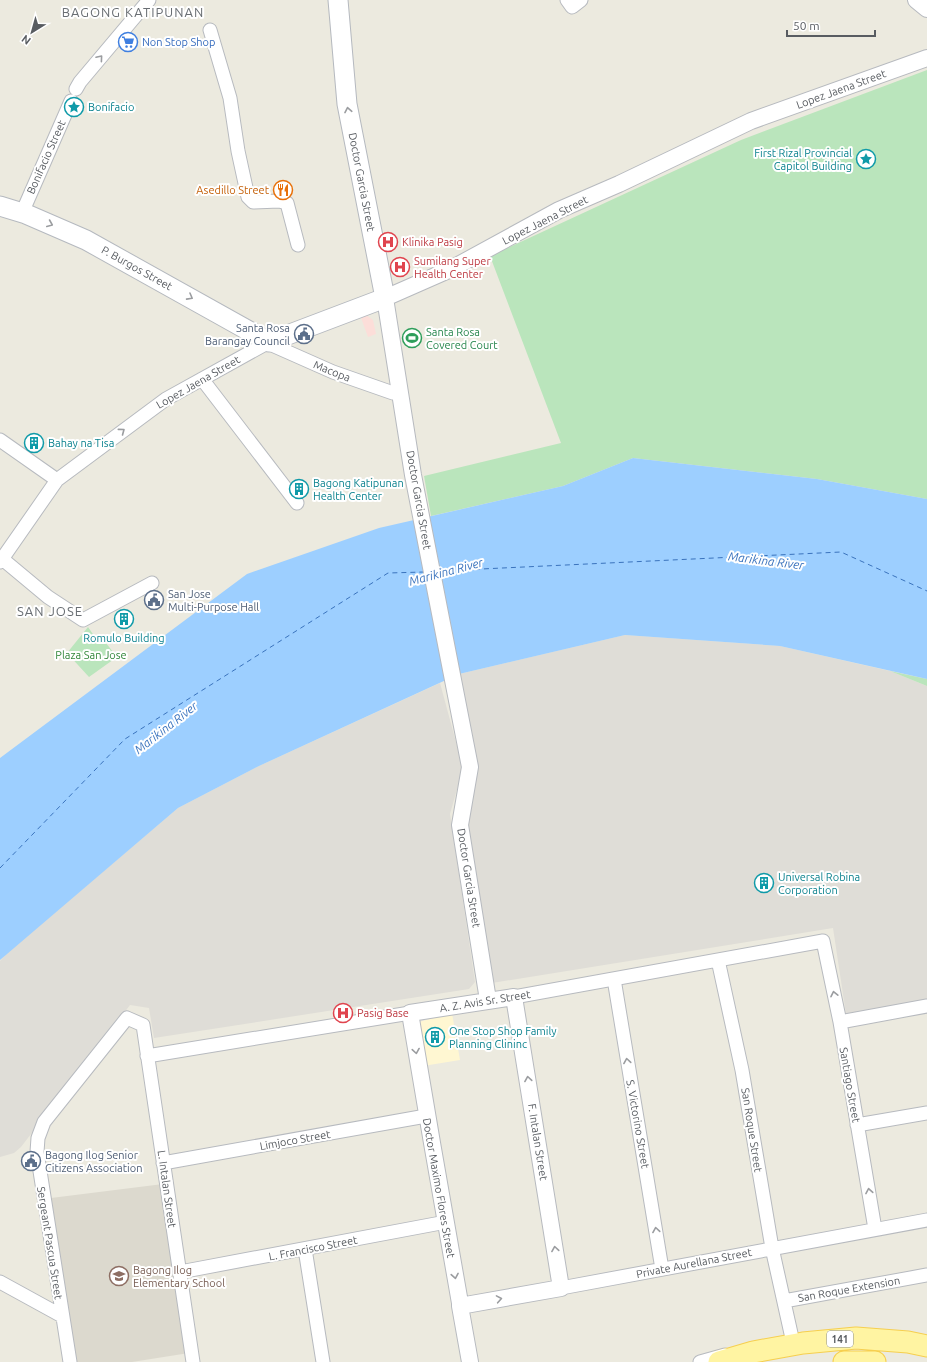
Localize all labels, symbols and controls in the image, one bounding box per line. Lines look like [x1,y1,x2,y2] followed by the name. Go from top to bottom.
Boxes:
[62,5,204,19] district label: BAGONG KATIPUNAN
[12,12,52,52] north arrow
[787,12,875,38] scale bar
[793,19,820,32] text: 50 m
[117,31,139,53] supermarket icon: Non Stop Shop
[19,33,33,47] text: N
[142,36,215,48] place label: Non Stop Shop
[95,56,102,63] one-way arrow
[795,67,888,111] street label: Lopez Jaena Street
[63,96,85,118] place icon: Bonifacio
[88,101,134,113] place label: Bonifacio
[345,107,353,113] one-way arrow
[24,118,68,196] street label: Bonifacio Street
[347,132,378,233] street label: Doctor Garcia Street
[754,147,852,172] place label: First Rizal Provincial Capitol Building
[855,148,877,170] place icon: First Rizal Provincial Capitol Building
[272,179,294,201] restaurant icon: Asedillo Street
[196,184,270,196] place label: Asedillo Street
[500,193,590,247] street label: Lopez Jaena Street
[46,220,53,228] one-way arrow
[377,231,399,253] hospital icon: Klinika Pasig
[402,236,463,248] place label: Klinika Pasig
[99,244,175,293] street label: P. Burgos Street
[414,255,491,280] place label: Sumilang Super Health Center
[389,256,411,278] hospital icon: Sumilang Super Health Center
[186,293,193,300] one-way arrow
[205,322,290,347] place label: Santa Rosa Barangay Council
[293,323,315,345] public building icon: Santa Rosa Barangay Council
[426,326,498,351] place label: Santa Rosa Covered Court
[401,327,423,349] sports icon: Santa Rosa Covered Court
[154,353,242,411] street label: Lopez Jaena Street
[312,358,352,384] street label: Macopa
[118,428,125,436] one-way arrow
[23,432,45,454] building icon: Bahay na Tisa
[48,437,114,449] place label: Bahay na Tisa
[404,449,434,551] street label: Doctor Garcia Street
[313,477,404,502] place label: Bagong Katipunan Health Center
[288,478,310,500] building icon: Bagong Katipunan Health Center
[728,549,805,572] water label: Marikina River
[407,555,485,588] water label: Marikina River
[168,588,259,613] place label: San Jose Multi-Purpose Hall
[143,589,165,611] public building icon: San Jose Multi-Purpose Hall
[17,604,83,618] district label: SAN JOSE
[113,608,135,630] building icon: Romulo Building
[83,632,165,644] place label: Romulo Building
[55,649,127,661] park label: Plaza San Jose
[132,699,200,756] water label: Marikina River
[455,827,483,929] street label: Doctor Garcia Street
[778,871,860,896] place label: Universal Robina Corporation
[753,872,775,894] building icon: Universal Robina Corporation
[439,988,532,1014] street label: A. Z. Avis Sr. Street
[830,991,839,997] one-way arrow
[332,1002,354,1024] hospital icon: Pasig Base
[357,1007,409,1019] place label: Pasig Base
[449,1025,557,1050] place label: One Stop Shop Family Planning Clininc
[424,1026,446,1048] building icon: One Stop Shop Family Planning Clininc
[837,1046,863,1124] street label: Santiago Street
[411,1048,420,1054] one-way arrow
[624,1058,632,1064] one-way arrow
[524,1076,532,1082] one-way arrow
[624,1079,652,1170] street label: S. Victorino Street
[739,1087,765,1174] street label: San Roque Street
[526,1103,550,1182] street label: F. Intalan Street
[421,1117,457,1260] street label: Doctor Maximo Flores Street
[259,1128,332,1152] street label: Limjoco Street
[45,1149,142,1174] place label: Bagong Ilog Senior Citizens Association
[156,1149,178,1229] street label: L. Intalan Street
[20,1150,42,1172] public building icon: Bagong Ilog Senior Citizens Association
[35,1186,65,1301] street label: Sergeant Pascua Street
[865,1188,873,1194] one-way arrow
[652,1227,661,1233] one-way arrow
[268,1233,359,1262] street label: L. Francisco Street
[551,1246,560,1252] one-way arrow
[635,1246,754,1280] street label: Private Aurellana Street
[133,1264,225,1289] place label: Bagong Ilog Elementary School
[108,1265,130,1287] school or university icon: Bagong Ilog Elementary School
[450,1273,459,1279] one-way arrow
[797,1274,901,1304] street label: San Roque Extension
[495,1295,502,1304] one-way arrow
[827,1331,853,1347] road number: 141

